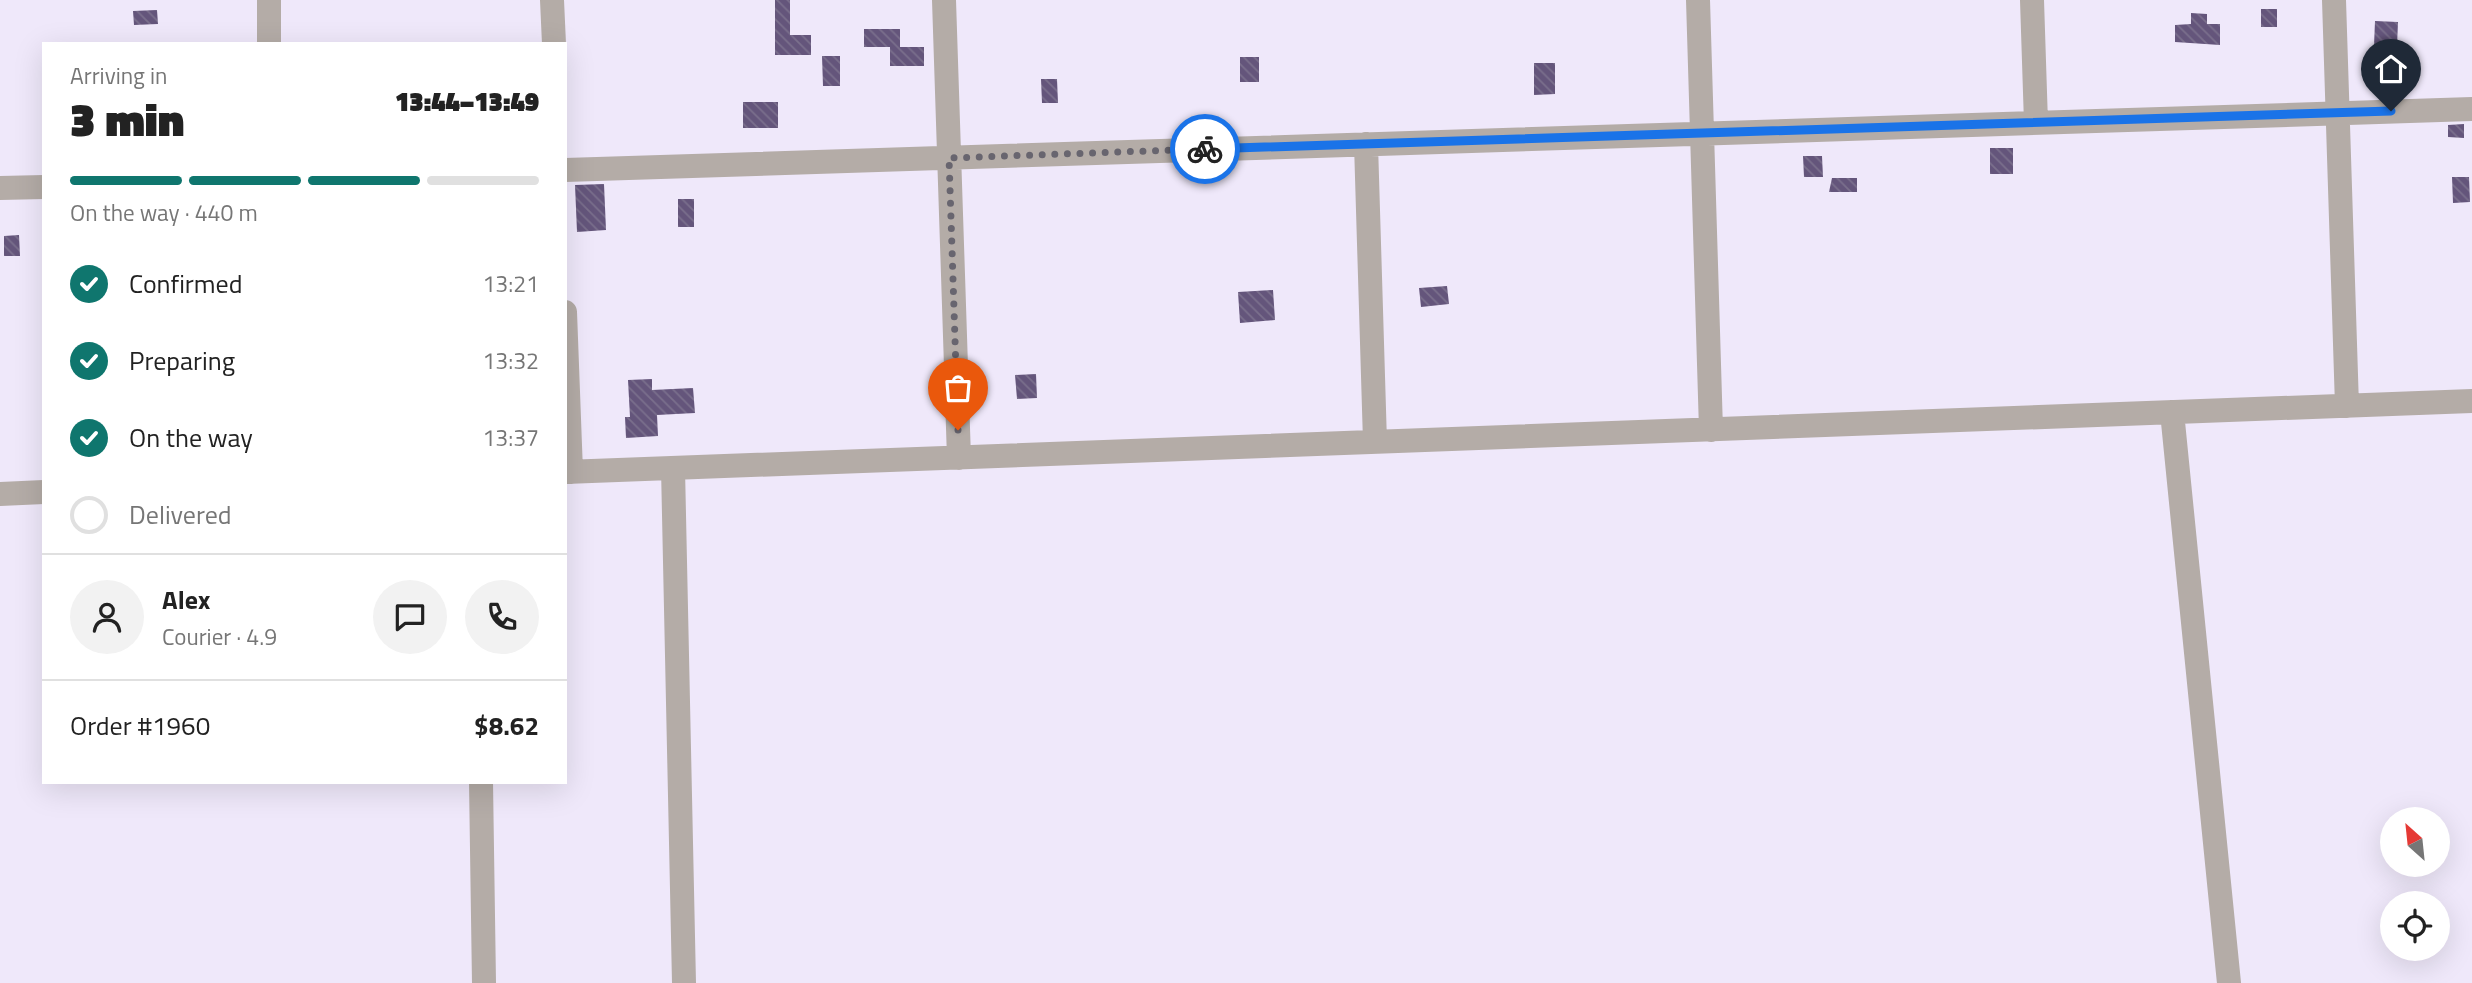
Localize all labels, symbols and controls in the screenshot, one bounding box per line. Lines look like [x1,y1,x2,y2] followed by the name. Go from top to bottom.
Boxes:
[2361,39,2421,111] pin
[2372,50,2410,88] icon: home
[70,58,167,93] text: Arriving in
[395,82,539,121] text: 13:44–13:49
[70,84,184,154] text: 3 min
[1170,114,1240,184] courier
[1186,130,1224,168] icon: bike
[70,195,258,230] text: On the way · 440 m
[129,264,243,303] text: Confirmed
[70,265,108,303] icon: check
[482,266,539,301] text: 13:21
[129,341,235,380] text: Preparing
[70,342,108,380] icon: check
[482,343,539,378] text: 13:32
[928,358,988,430] pin
[939,369,977,407] icon: bag
[129,418,253,457] text: On the way
[70,419,108,457] icon: check
[482,420,539,455] text: 13:37
[129,495,232,534] text: Delivered
[70,580,144,654] button: person
[162,580,210,619] text: Alex
[373,580,447,654] button: chat
[465,580,539,654] button: phone
[162,619,277,654] text: Courier · 4.9
[70,706,210,745] text: Order #1960
[474,706,539,745] text: $8.62
[2380,807,2450,877] north arrow
[2380,807,2450,961] map controls
[2380,891,2450,961] button: locate

